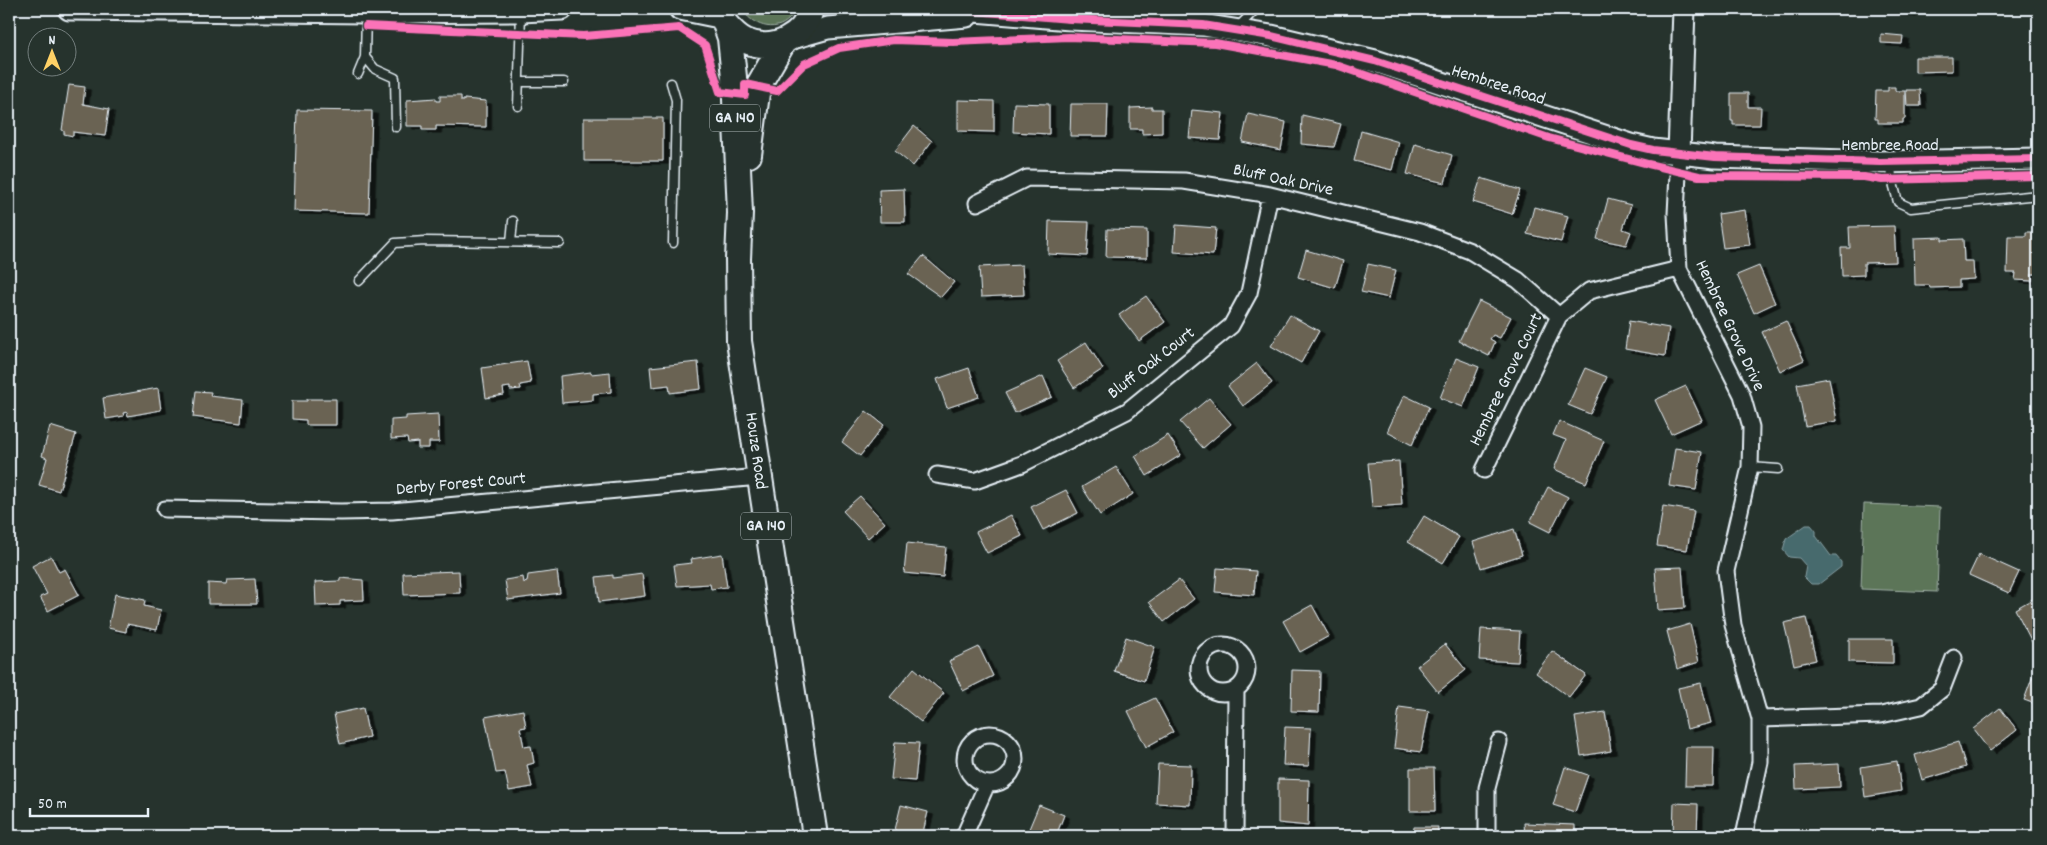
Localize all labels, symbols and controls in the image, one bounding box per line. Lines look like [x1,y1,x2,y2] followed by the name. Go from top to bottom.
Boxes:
[28,28,78,78] north arrow
[49,31,56,51] text: N
[1448,59,1548,113] street label: Hembree Road
[710,105,760,132] road number: GA 140
[1841,134,1939,159] street label: Hembree Road
[1231,158,1335,204] street label: Bluff Oak Drive
[1688,256,1770,396] street label: Hembree Grove Drive
[1464,309,1550,451] street label: Hembree Grove Court
[1103,322,1201,406] street label: Bluff Oak Court
[737,411,773,491] street label: Houze Road
[395,467,527,503] street label: Derby Forest Court
[741,512,791,540] road number: GA 140
[30,785,148,817] scale bar
[38,794,67,816] text: 50 m

